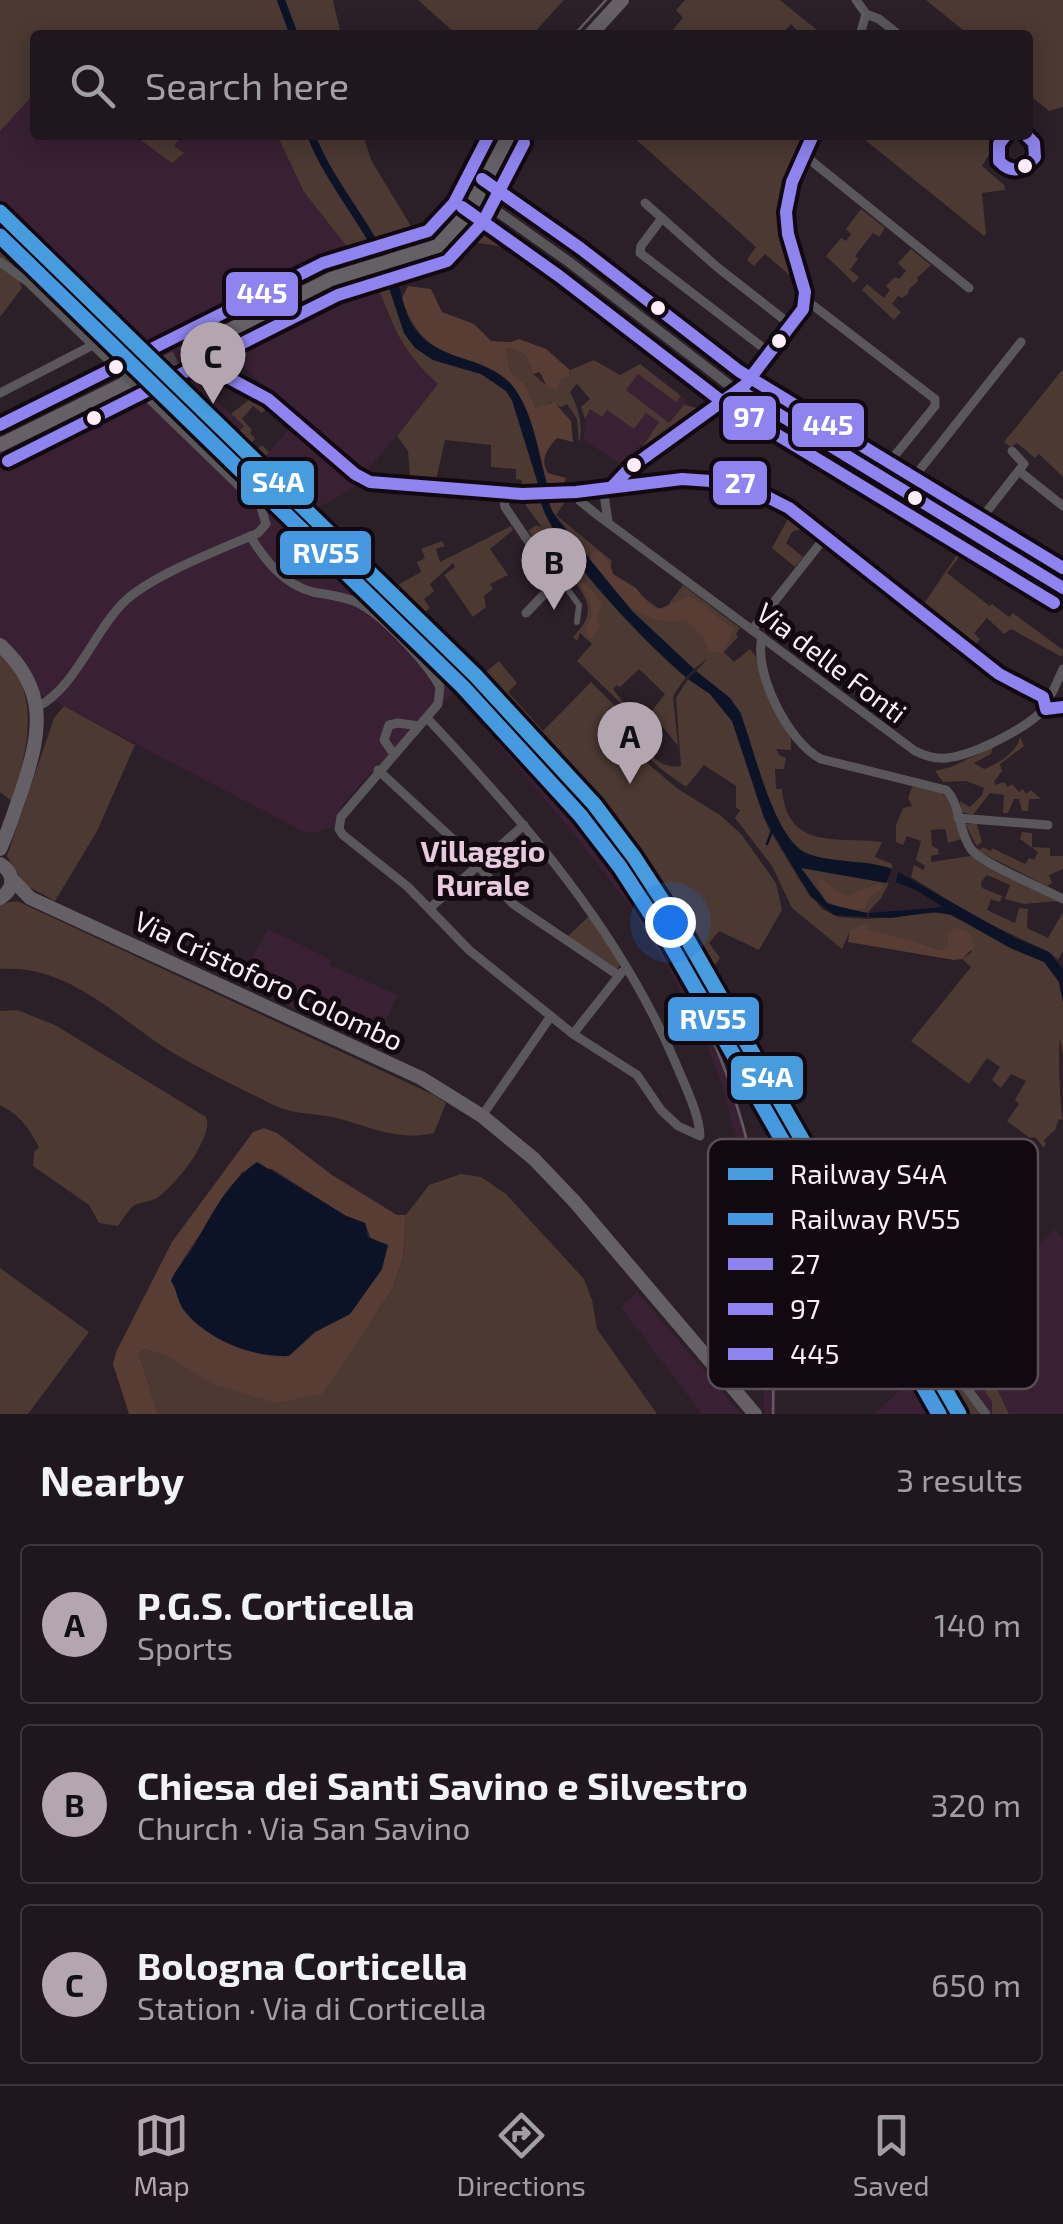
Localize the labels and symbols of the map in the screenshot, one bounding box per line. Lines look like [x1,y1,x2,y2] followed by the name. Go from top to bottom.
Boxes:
[1015,156,1035,176] unlabelled marker
[224,270,300,318] line badge: 445
[236,275,288,309] text: 445
[648,298,668,318] unlabelled marker
[180,322,246,404] pin: C
[769,331,789,351] unlabelled marker
[106,357,126,377] unlabelled marker
[721,394,778,442] line badge: 97
[733,399,765,433] text: 97
[790,401,866,449] line badge: 445
[802,407,854,441] text: 445
[84,408,104,428] unlabelled marker
[624,455,644,475] unlabelled marker
[239,459,316,507] line badge: S4A
[711,459,769,507] line badge: 27
[252,464,305,498] text: S4A
[724,465,756,499] text: 27
[905,488,925,508] unlabelled marker
[522,528,586,610] pin: B
[278,529,373,577] line badge: RV55
[293,535,359,569] text: RV55
[750,595,914,729] street label: Via delle Fonti
[598,702,662,784] pin: A
[420,832,546,902] district label: Villaggio Rurale
[645,897,696,948] your location
[129,903,409,1057] street label: Via Cristoforo Colombo
[666,995,761,1043] line badge: RV55
[680,1001,746,1035] text: RV55
[729,1054,805,1102] line badge: S4A
[741,1059,794,1093] text: S4A
[708,1139,1038,1389] legend
[790,1156,947,1190] text: Railway S4A
[790,1201,961,1235] text: Railway RV55
[790,1246,820,1280] text: 27
[790,1291,820,1325] text: 97
[790,1336,839,1370] text: 445

